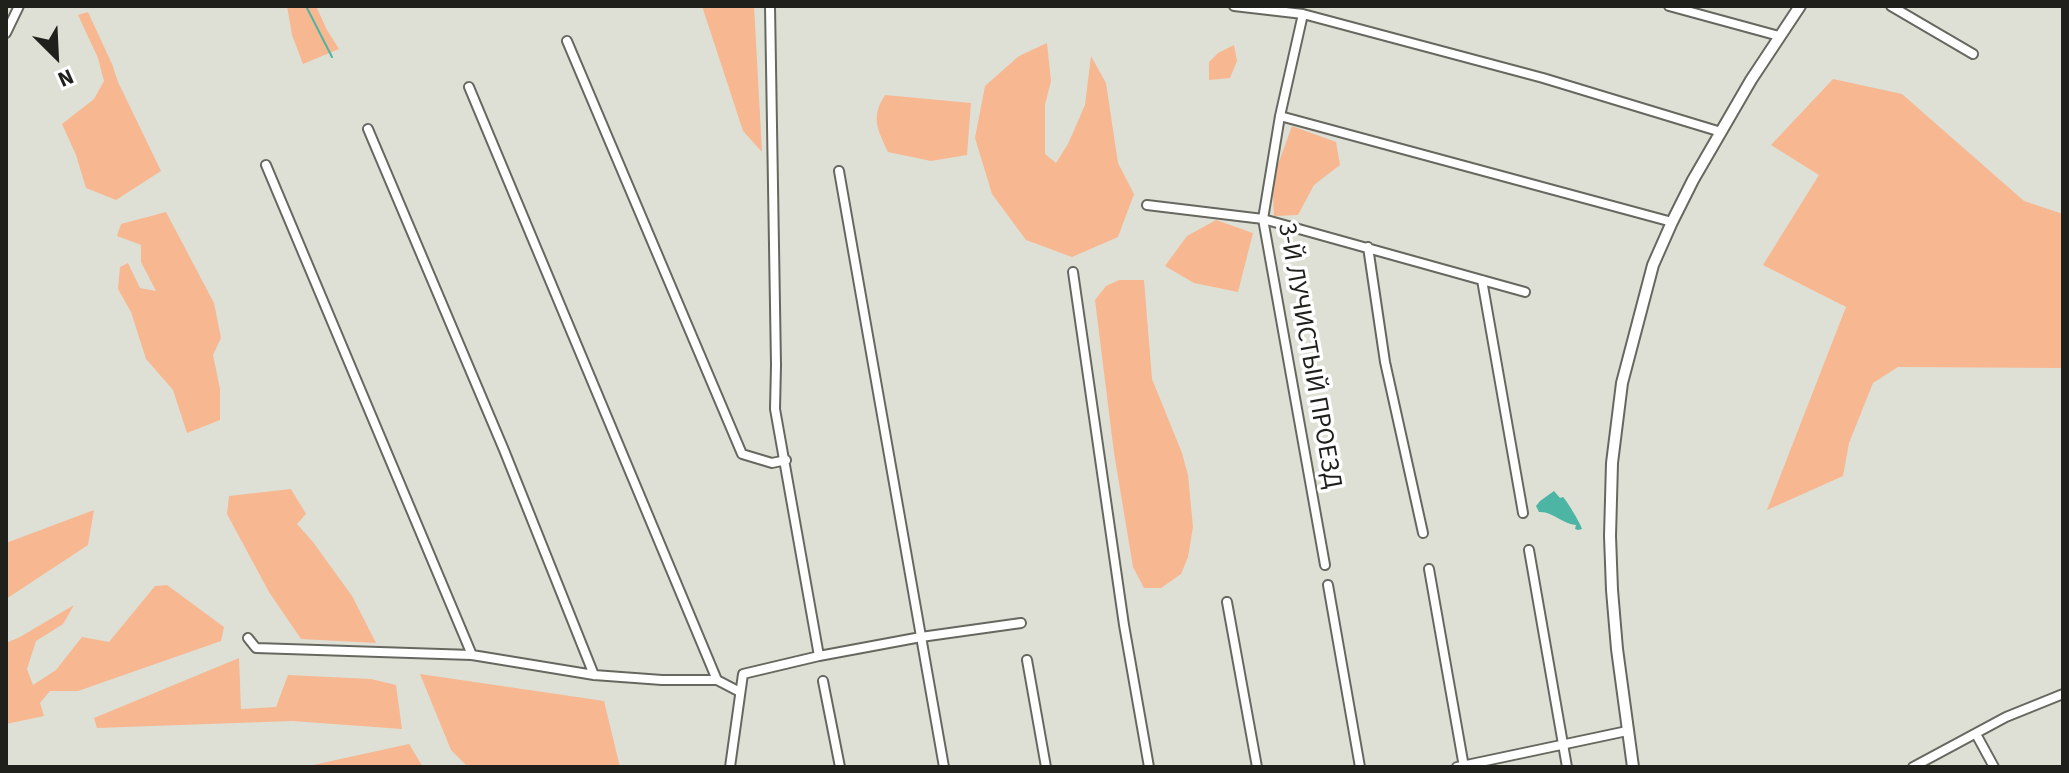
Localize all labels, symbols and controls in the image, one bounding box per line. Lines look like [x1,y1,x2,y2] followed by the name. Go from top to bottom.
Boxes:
[16,16,96,96] north arrow
[53,60,79,96] text: N
[1269,221,1347,491] street label: 3-Й ЛУЧИСТЫЙ ПРОЕЗД

